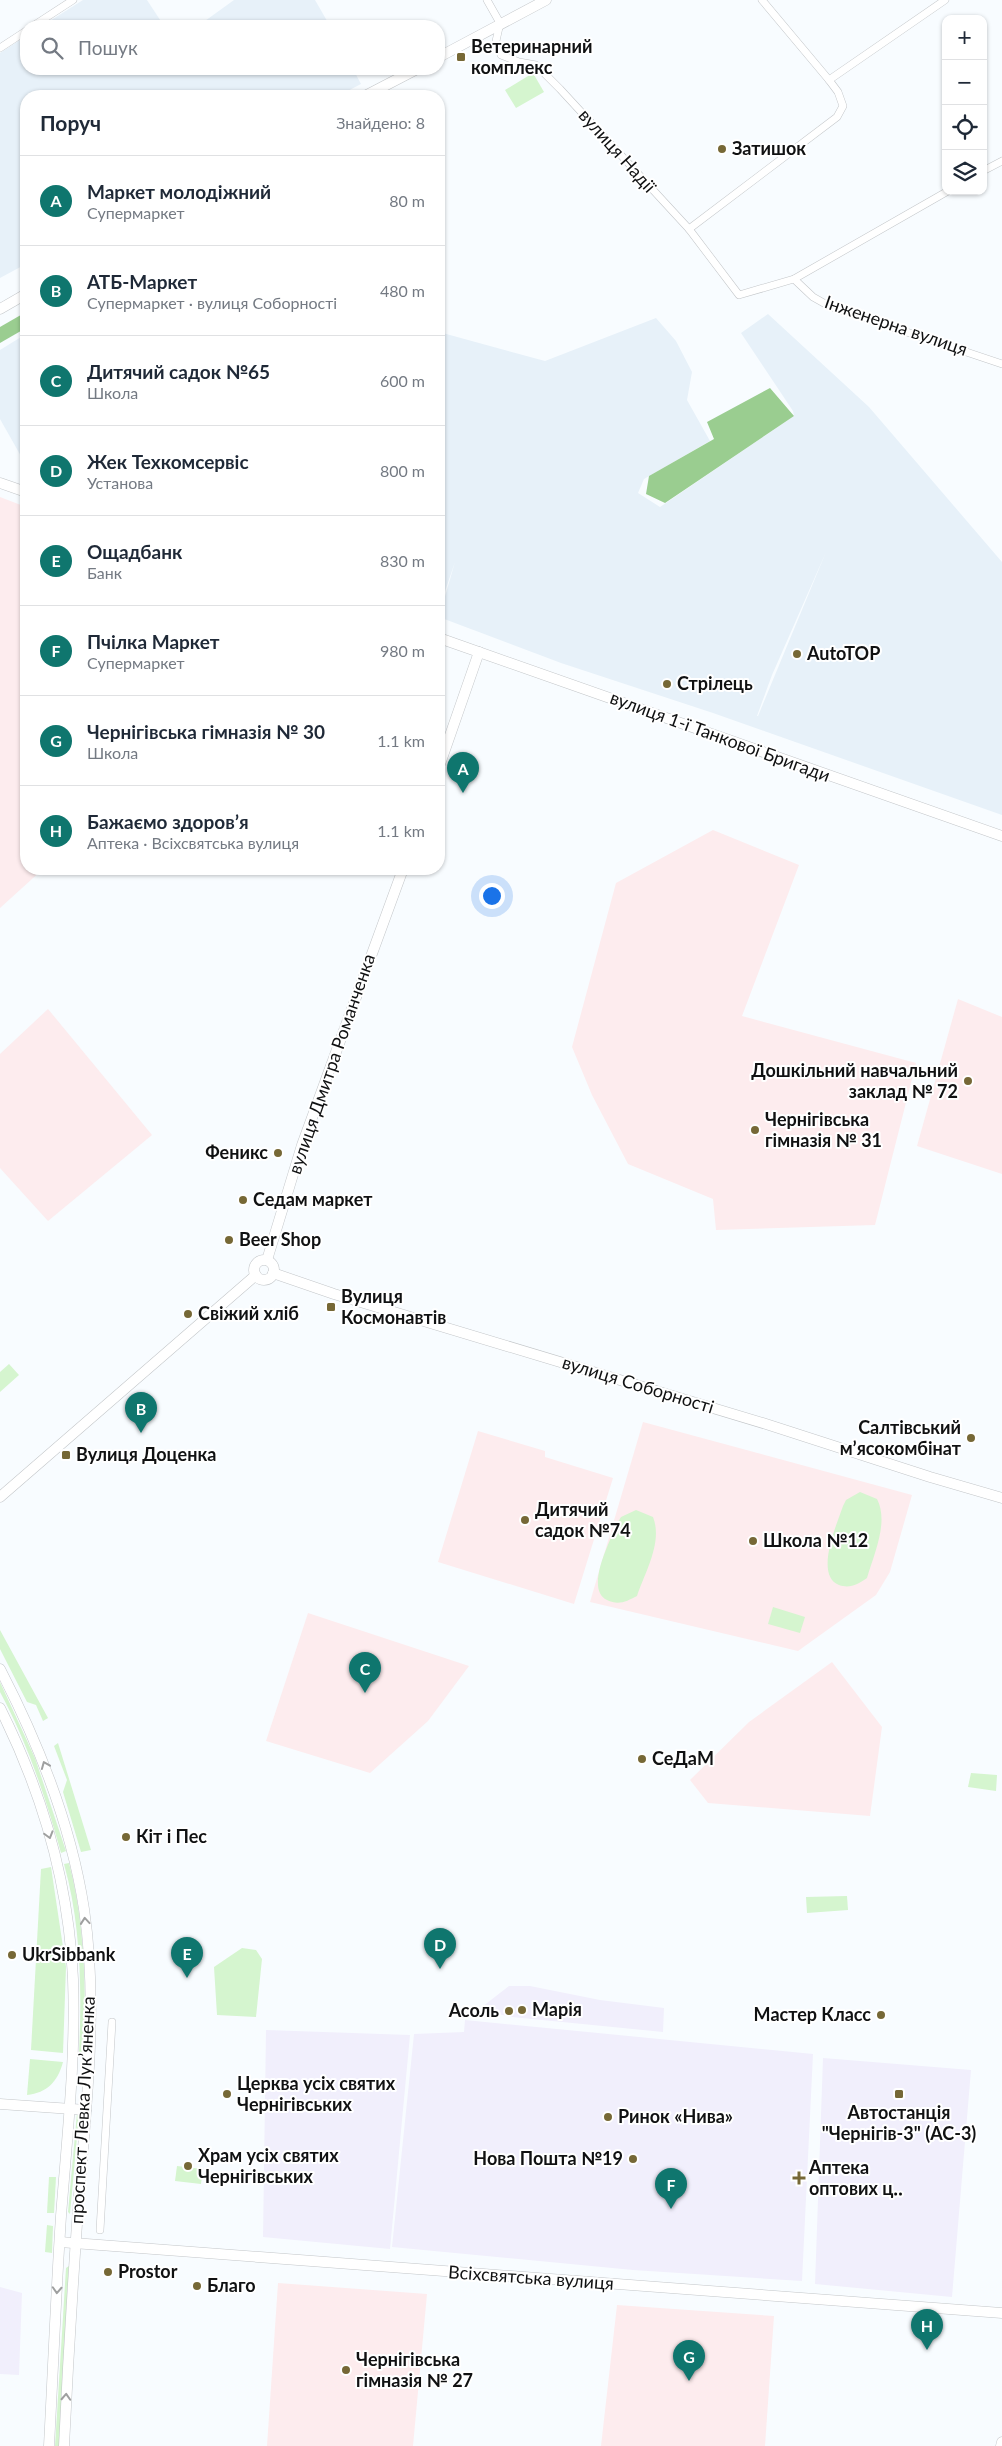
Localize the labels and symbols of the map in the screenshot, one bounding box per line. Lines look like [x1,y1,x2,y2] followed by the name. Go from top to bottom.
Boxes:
[471,35,592,78] place label: Ветеринарний комплекс
[455,51,467,63] marker: Ветеринарний комплекс
[575,104,661,197] street label: вулиця Надії
[732,137,806,159] place label: Затишок
[716,143,728,155] marker: Затишок
[822,290,971,360] street label: Інженерна вулиця
[806,642,880,664] place label: AutoTOP
[791,648,803,660] marker: AutoTOP
[677,672,753,694] place label: Стрілець
[661,678,673,690] marker: Стрілець
[607,686,833,786] street label: вулиця 1-ї Танкової Бригади
[447,752,479,793] pin: A
[479,883,505,909] your location
[283,951,379,1177] street label: вулиця Дмитра Романченка
[751,1059,958,1102] place label: Дошкільний навчальний заклад № 72
[962,1075,974,1087] marker: Дошкільний навчальний заклад № 72
[765,1108,882,1151] place label: Чернігівська гімназія № 31
[749,1124,761,1136] marker: Чернігівська гімназія № 31
[205,1141,268,1163] place label: Феникс
[272,1147,284,1159] marker: Феникс
[253,1188,373,1210] place label: Седам маркет
[237,1194,249,1206] marker: Седам маркет
[239,1228,321,1250] place label: Beer Shop
[223,1234,235,1246] marker: Beer Shop
[341,1285,446,1328] place label: Вулиця Космонавтів
[325,1301,337,1313] marker: Вулиця Космонавтів
[198,1302,299,1324] place label: Свіжий хліб
[182,1308,194,1320] marker: Свіжий хліб
[560,1350,717,1418] street label: вулиця Соборності
[125,1392,157,1433] pin: B
[840,1416,962,1459] place label: Салтівський мʼясокомбінат
[965,1432,977,1444] marker: Салтівський мʼясокомбінат
[76,1443,216,1465] place label: Вулиця Доценка
[60,1449,72,1461] marker: Вулиця Доценка
[535,1498,631,1541] place label: Дитячий садок №74
[519,1514,531,1526] marker: Дитячий садок №74
[763,1529,868,1551] place label: Школа №12
[747,1535,759,1547] marker: Школа №12
[349,1652,381,1693] pin: C
[652,1747,714,1769] place label: СеДаМ
[636,1753,648,1765] marker: СеДаМ
[40,1761,50,1769] one-way arrow
[136,1825,207,1847] place label: Кіт і Пес
[44,1830,54,1839] one-way arrow
[120,1831,132,1843] marker: Кіт і Пес
[80,1917,91,1925] one-way arrow
[424,1928,456,1969] pin: D
[171,1937,203,1978] pin: E
[22,1943,116,1965] place label: UkrSibbank
[6,1949,18,1961] marker: UkrSibbank
[65,1996,99,2224] street label: проспект Левка Лукʼяненка
[532,1998,582,2020] place label: Марія
[448,1999,499,2021] place label: Асоль
[754,2003,871,2025] place label: Мастер Класс
[516,2004,528,2016] marker: Марія
[503,2005,515,2017] marker: Асоль
[875,2009,887,2021] marker: Мастер Класс
[237,2072,396,2115] place label: Церква усіх святих Чернігівських
[221,2088,233,2100] marker: Церква усіх святих Чернігівських
[893,2088,905,2100] marker: Автостанція "Чернігів-3" (АС-3)
[822,2101,976,2144] place label: Автостанція "Чернігів-3" (АС-3)
[618,2105,733,2127] place label: Ринок «Нива»
[602,2111,614,2123] marker: Ринок «Нива»
[198,2144,339,2187] place label: Храм усіх святих Чернігівських
[473,2147,623,2169] place label: Нова Пошта №19
[627,2153,639,2165] marker: Нова Пошта №19
[808,2156,903,2199] place label: Аптека оптових ц‥
[182,2160,194,2172] marker: Храм усіх святих Чернігівських
[655,2168,687,2209] pin: F
[793,2172,805,2184] marker: Аптека оптових ц‥
[118,2260,178,2282] place label: Prostor
[448,2260,615,2294] street label: Всіхсвятська вулиця
[102,2266,114,2278] marker: Prostor
[207,2274,256,2296] place label: Благо
[191,2280,203,2292] marker: Благо
[52,2287,63,2295] one-way arrow
[911,2309,943,2350] pin: H
[673,2340,705,2381] pin: G
[356,2348,473,2391] place label: Чернігівська гімназія № 27
[340,2364,352,2376] marker: Чернігівська гімназія № 27
[61,2393,72,2401] one-way arrow

